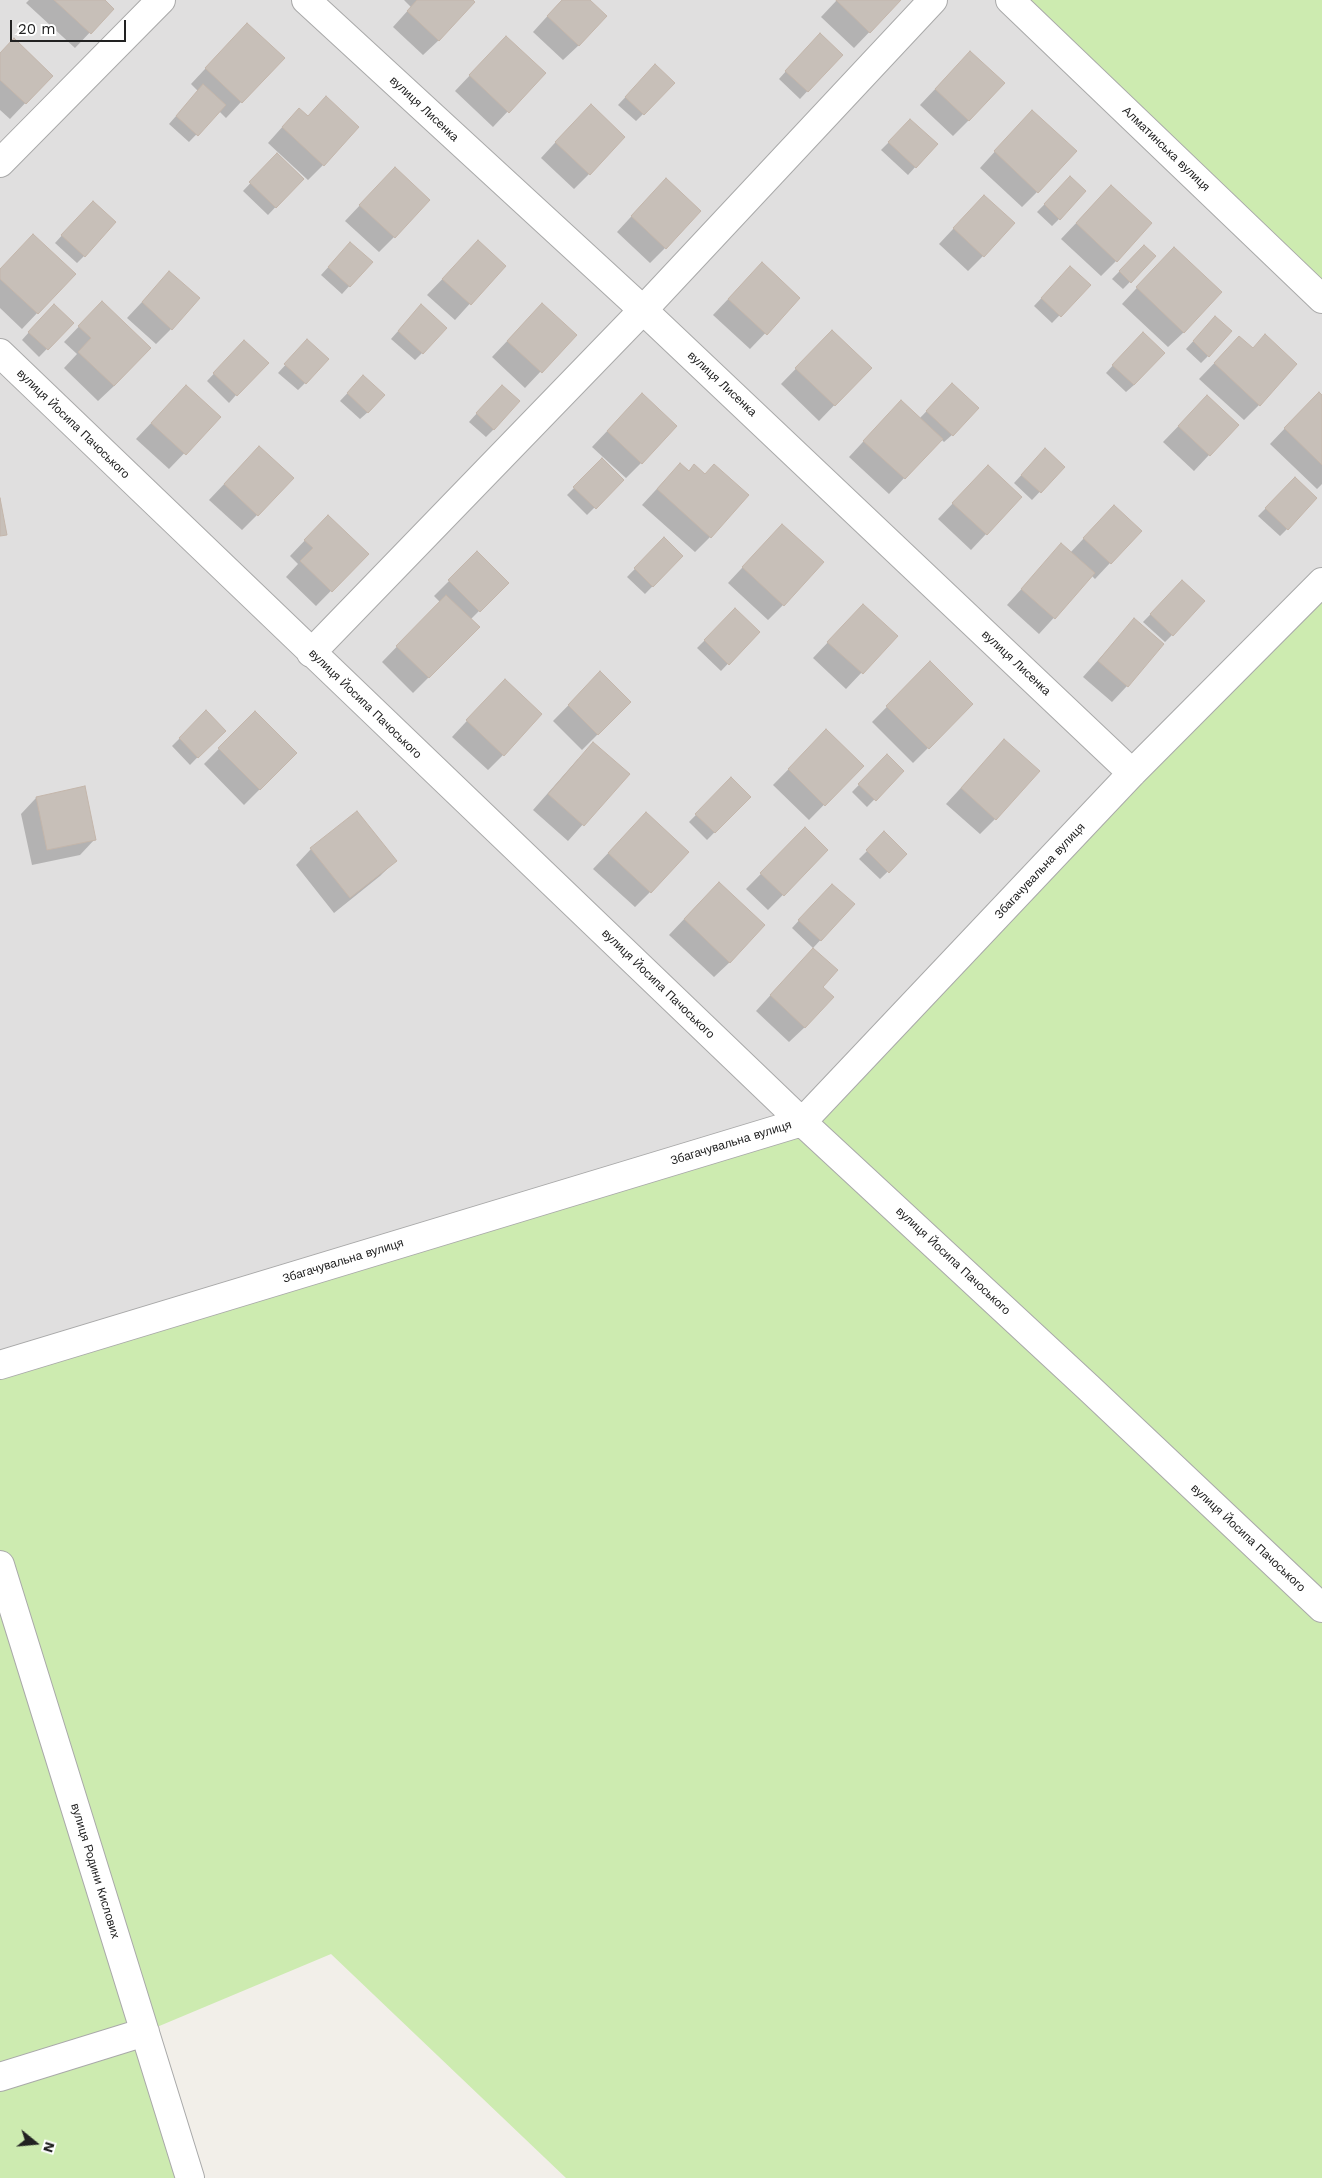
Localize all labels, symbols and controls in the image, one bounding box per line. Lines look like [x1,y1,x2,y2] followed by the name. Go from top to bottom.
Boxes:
[12,10,129,42] scale bar
[18,20,56,38] text: 20 m
[387,73,461,145] street label: вулиця Лисенка
[1119,104,1213,194] street label: Алматинська вулиця
[685,348,759,420] street label: вулиця Лисенка
[14,366,132,482] street label: вулиця Йосипа Пачоського
[979,627,1053,699] street label: вулиця Лисенка
[306,646,424,762] street label: вулиця Йосипа Пачоського
[992,820,1088,922] street label: Збагачувальна вулиця
[599,926,717,1042] street label: вулиця Йосипа Пачоського
[669,1118,793,1168] street label: Збагачувальна вулиця
[893,1204,1013,1318] street label: вулиця Йосипа Пачоського
[281,1236,405,1286] street label: Збагачувальна вулиця
[1188,1481,1308,1595] street label: вулиця Йосипа Пачоського
[68,1802,122,1940] street label: вулиця Родини Кислових
[10,2118,60,2168] north arrow
[40,2140,59,2155] text: N

